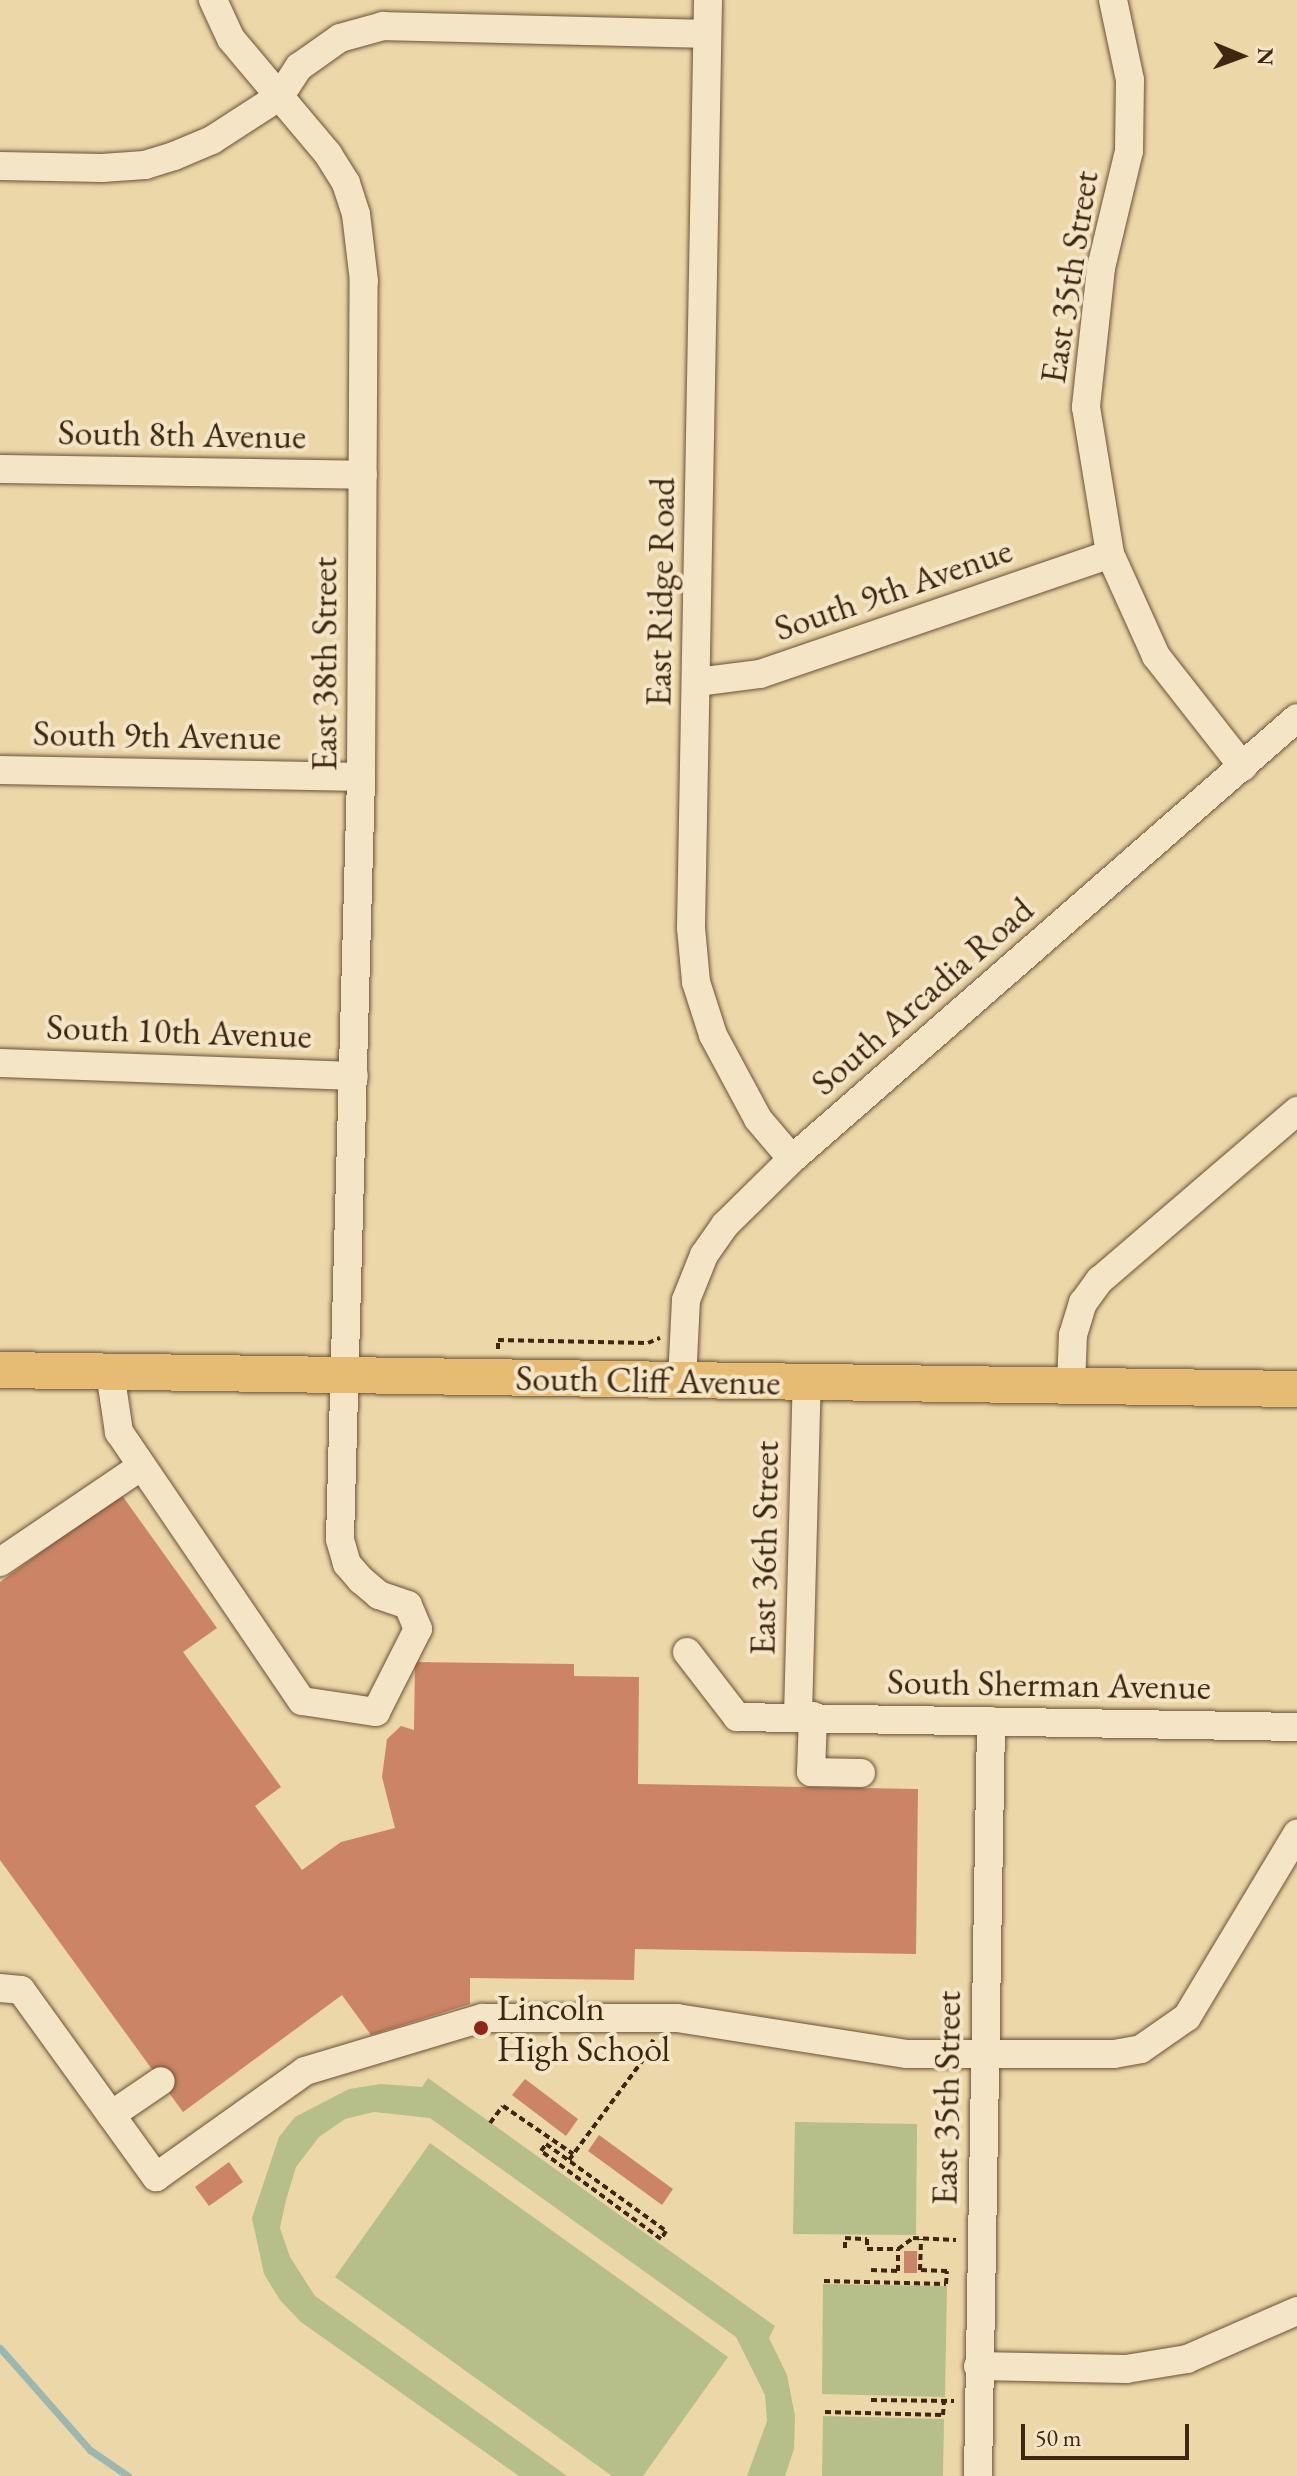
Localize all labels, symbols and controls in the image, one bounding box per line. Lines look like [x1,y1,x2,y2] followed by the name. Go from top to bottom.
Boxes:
[1201,16,1281,96] north arrow
[1251,47,1280,66] text: N
[1031,168,1107,386] street label: East 35th Street
[58,410,306,458] street label: South 8th Avenue
[636,477,684,707] street label: East Ridge Road
[769,528,1017,650] street label: South 9th Avenue
[302,557,346,771] street label: East 38th Street
[33,711,281,759] street label: South 9th Avenue
[802,888,1042,1104] street label: South Arcadia Road
[46,1005,312,1057] street label: South 10th Avenue
[515,1356,781,1404] street label: South Cliff Avenue
[741,1440,787,1656] street label: East 36th Street
[887,1660,1211,1708] street label: South Sherman Avenue
[497,1985,670,2070] place label: Lincoln High School
[923,1990,969,2206] street label: East 35th Street
[472,2019,490,2037] marker: Lincoln High School
[1025,2408,1193,2458] scale bar
[1035,2422,1082,2453] text: 50 m

